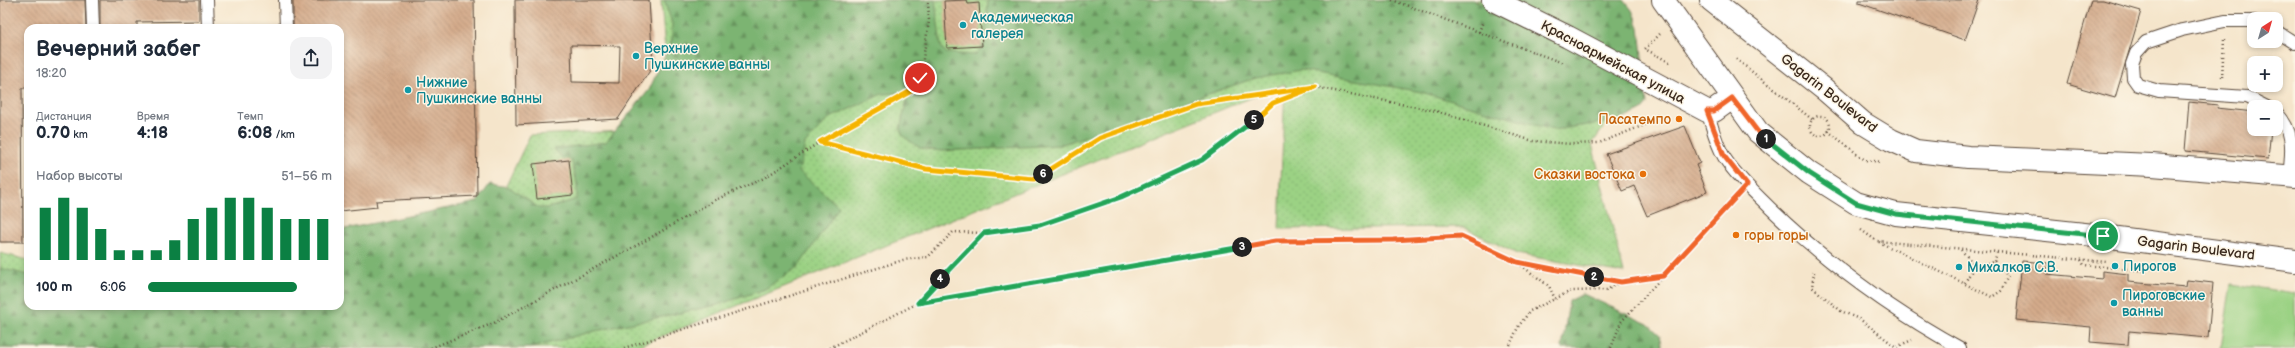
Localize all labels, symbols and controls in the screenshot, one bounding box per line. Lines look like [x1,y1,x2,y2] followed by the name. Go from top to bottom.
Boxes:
[970,9,1074,42] place label: Академическая галерея
[2247,12,2283,48] north arrow
[2247,12,2283,136] map controls
[1538,17,1689,108] street label: Красноармейская улица
[958,20,968,30] marker: Академическая галерея
[36,36,200,63] text: Вечерний забег
[290,37,332,79] button: share
[644,40,770,73] place label: Верхние Пушкинские ванны
[1777,50,1881,136] street label: Gagarin Boulevard
[631,51,641,61] marker: Верхние Пушкинские ванны
[2247,56,2283,92] button: +
[903,61,937,95] pin
[36,65,67,81] text: 18:20
[909,67,931,89] icon: check
[416,74,542,107] place label: Нижние Пушкинские ванны
[403,85,413,95] marker: Нижние Пушкинские ванны
[2247,100,2283,136] button: −
[36,110,92,123] text: Дистанция
[137,110,169,123] text: Время
[237,110,263,123] text: Темп
[1244,110,1264,130] pin: 5
[1598,111,1671,128] place label: Пасатемпо
[1251,113,1257,126] text: 5
[1674,114,1684,124] marker: Пасатемпо
[36,123,70,143] text: 0.70
[137,123,168,143] text: 4:18
[237,123,273,143] text: 6:08
[70,128,88,141] text: km
[273,128,295,141] text: /km
[1756,129,1776,149] pin: 1
[1764,132,1768,145] text: 1
[1033,164,1053,184] pin: 6
[1534,166,1636,183] place label: Сказки востока
[1040,167,1046,180] text: 6
[36,168,123,184] text: Набор высоты
[281,168,332,184] text: 51–56 m
[1638,169,1648,179] marker: Сказки востока
[2086,219,2120,253] pin
[2092,225,2114,247] icon: arrive
[1744,227,1809,244] place label: горы горы
[1731,230,1741,240] marker: горы горы
[2136,232,2256,264] street label: Gagarin Boulevard
[1232,237,1252,257] pin: 3
[1239,240,1245,253] text: 3
[2123,258,2177,275] place label: Пирогов
[1967,259,2059,276] place label: Михалков С.В.
[2110,261,2120,271] marker: Пирогов
[1954,262,1964,272] marker: Михалков С.В.
[1584,267,1604,287] pin: 2
[930,269,950,289] pin: 4
[1591,270,1597,283] text: 2
[937,272,943,285] text: 4
[36,279,72,295] text: 100 m
[100,279,126,295] text: 6:06
[2122,287,2205,320] place label: Пироговские ванны
[2109,298,2119,308] marker: Пироговские ванны

